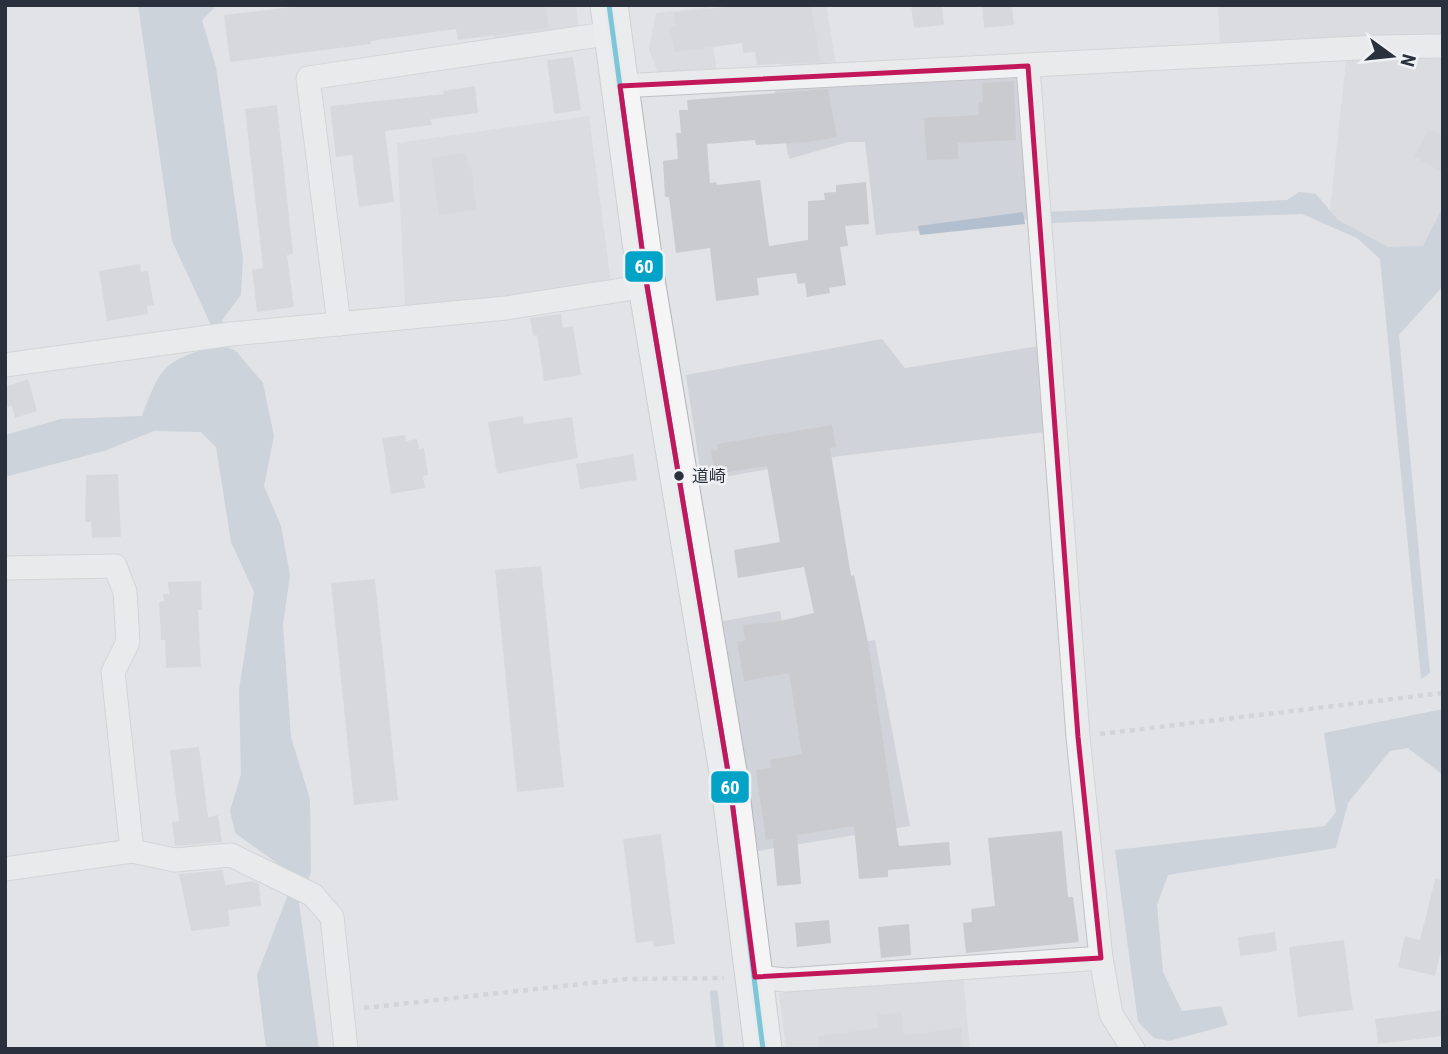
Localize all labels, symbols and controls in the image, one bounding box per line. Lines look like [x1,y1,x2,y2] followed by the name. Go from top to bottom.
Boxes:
[1357,21,1427,91] north arrow
[1395,52,1421,69] text: N
[624,250,664,283] line badge: 60
[634,255,654,278] text: 60
[692,466,726,486] place label: 道崎
[672,469,686,483] marker: 道崎
[710,770,750,804] line badge: 60
[720,776,740,799] text: 60

